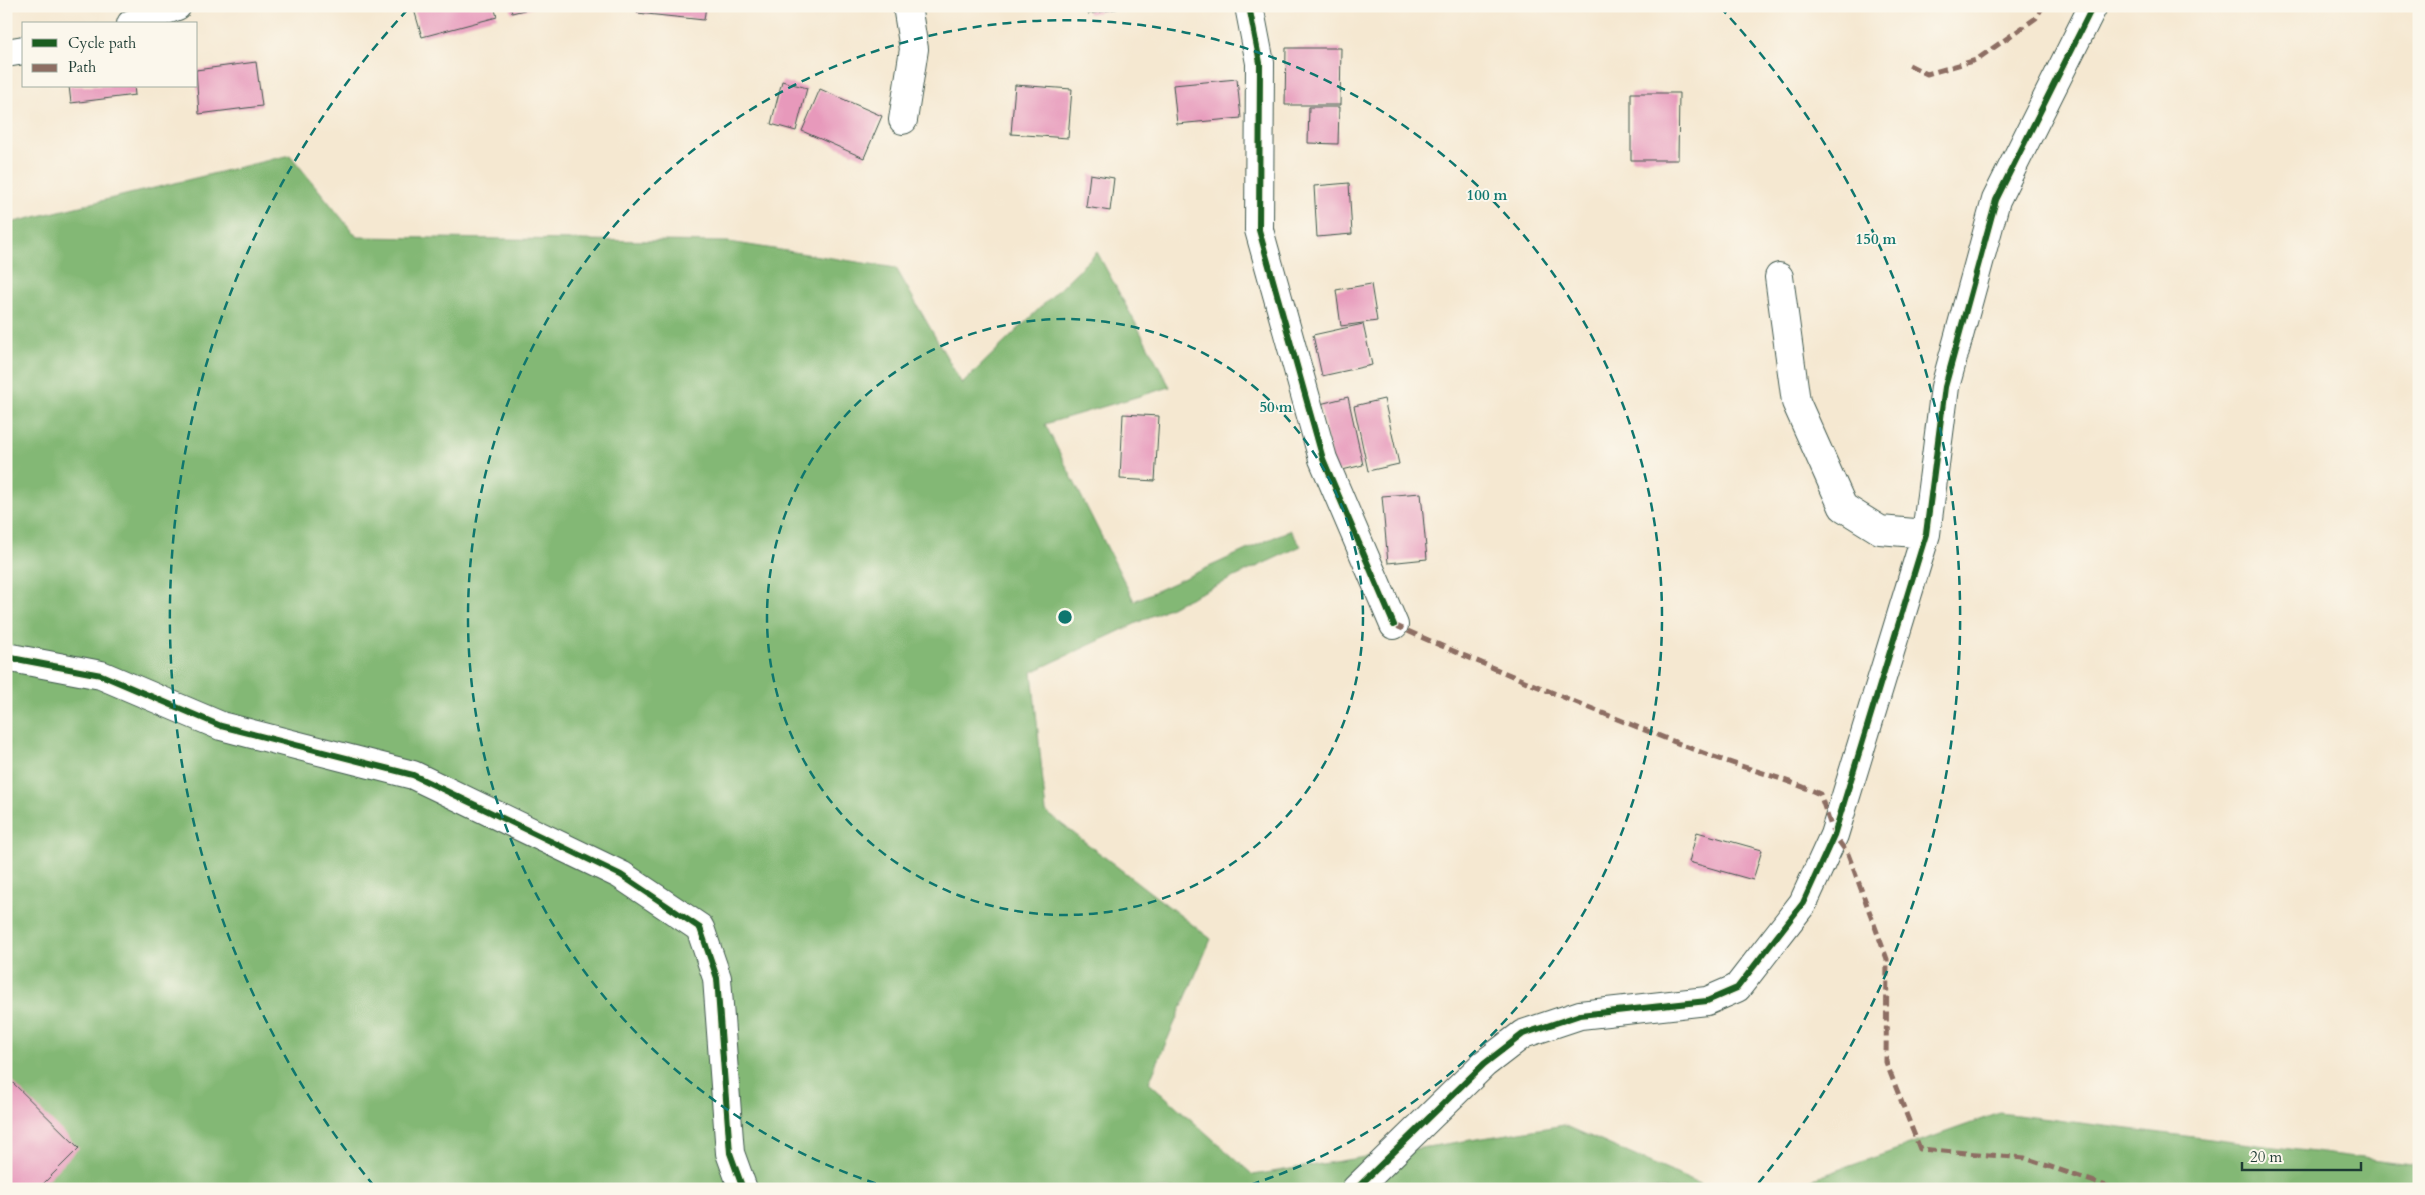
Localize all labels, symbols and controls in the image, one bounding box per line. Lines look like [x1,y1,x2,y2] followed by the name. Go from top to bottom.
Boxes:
[22,22,198,88] legend
[68,33,137,53] text: Cycle path
[68,57,97,77] text: Path
[1467,185,1508,205] text: 100 m
[1856,229,1897,249] text: 150 m
[1259,397,1293,417] text: 50 m
[1056,608,1074,626] centre of rings
[2242,1140,2361,1172] scale bar
[2250,1147,2282,1167] text: 20 m

